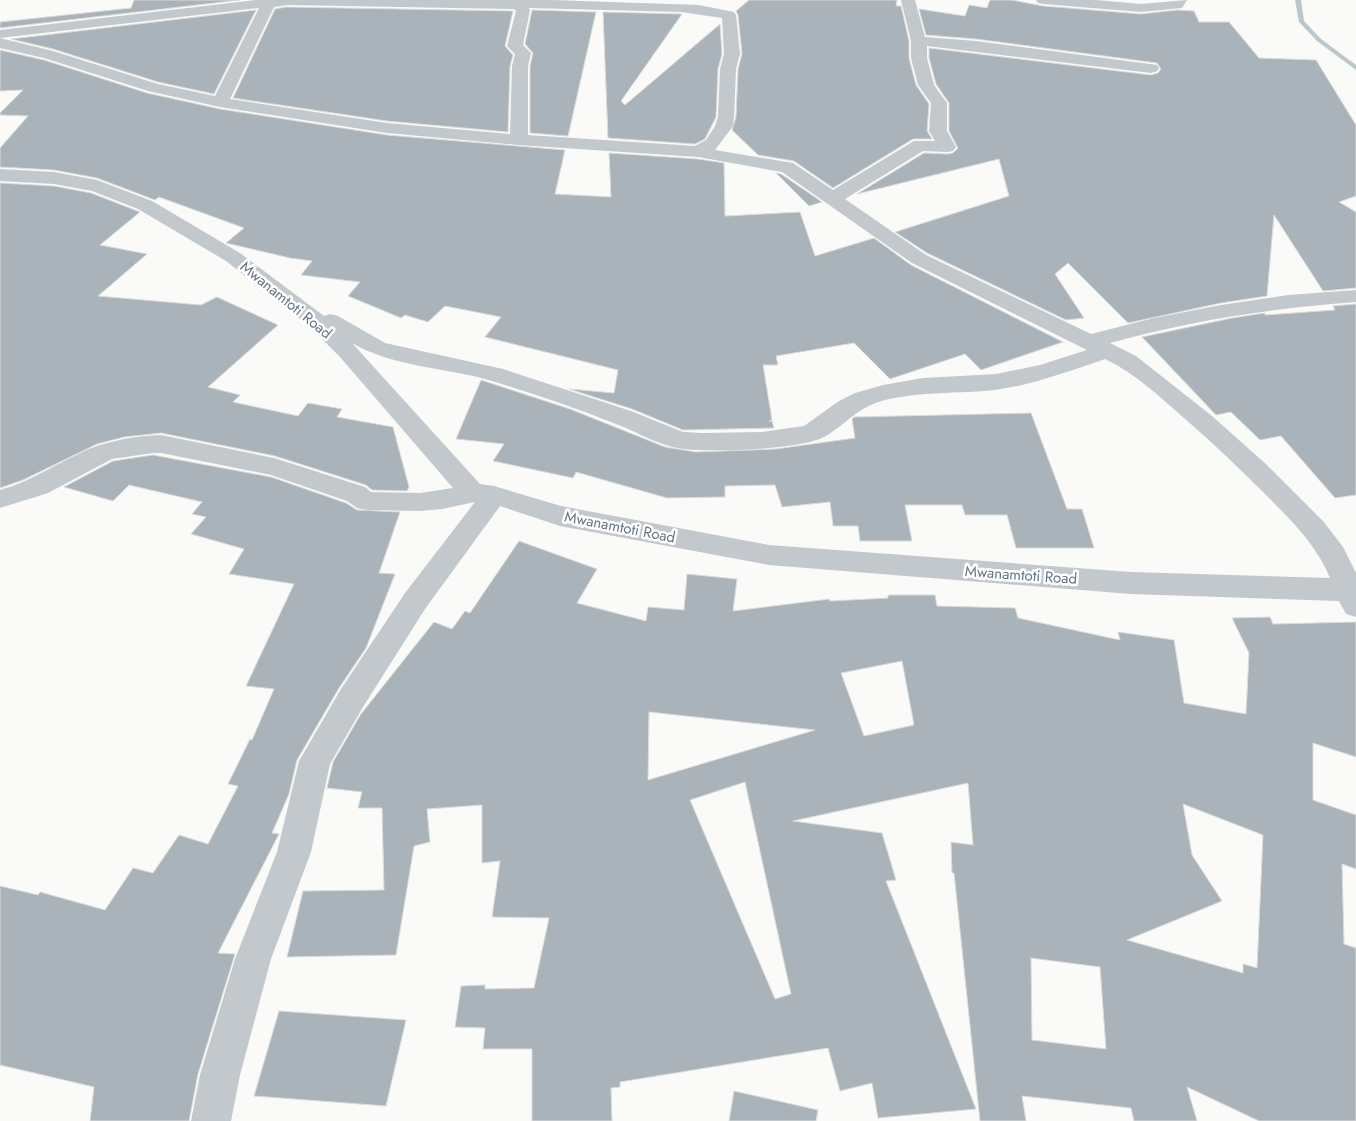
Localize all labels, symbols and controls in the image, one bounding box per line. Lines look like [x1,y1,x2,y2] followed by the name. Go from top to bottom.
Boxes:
[235,256,337,344] street label: Mwanamtoti Road
[563,505,677,549] street label: Mwanamtoti Road
[964,560,1078,590] street label: Mwanamtoti Road

